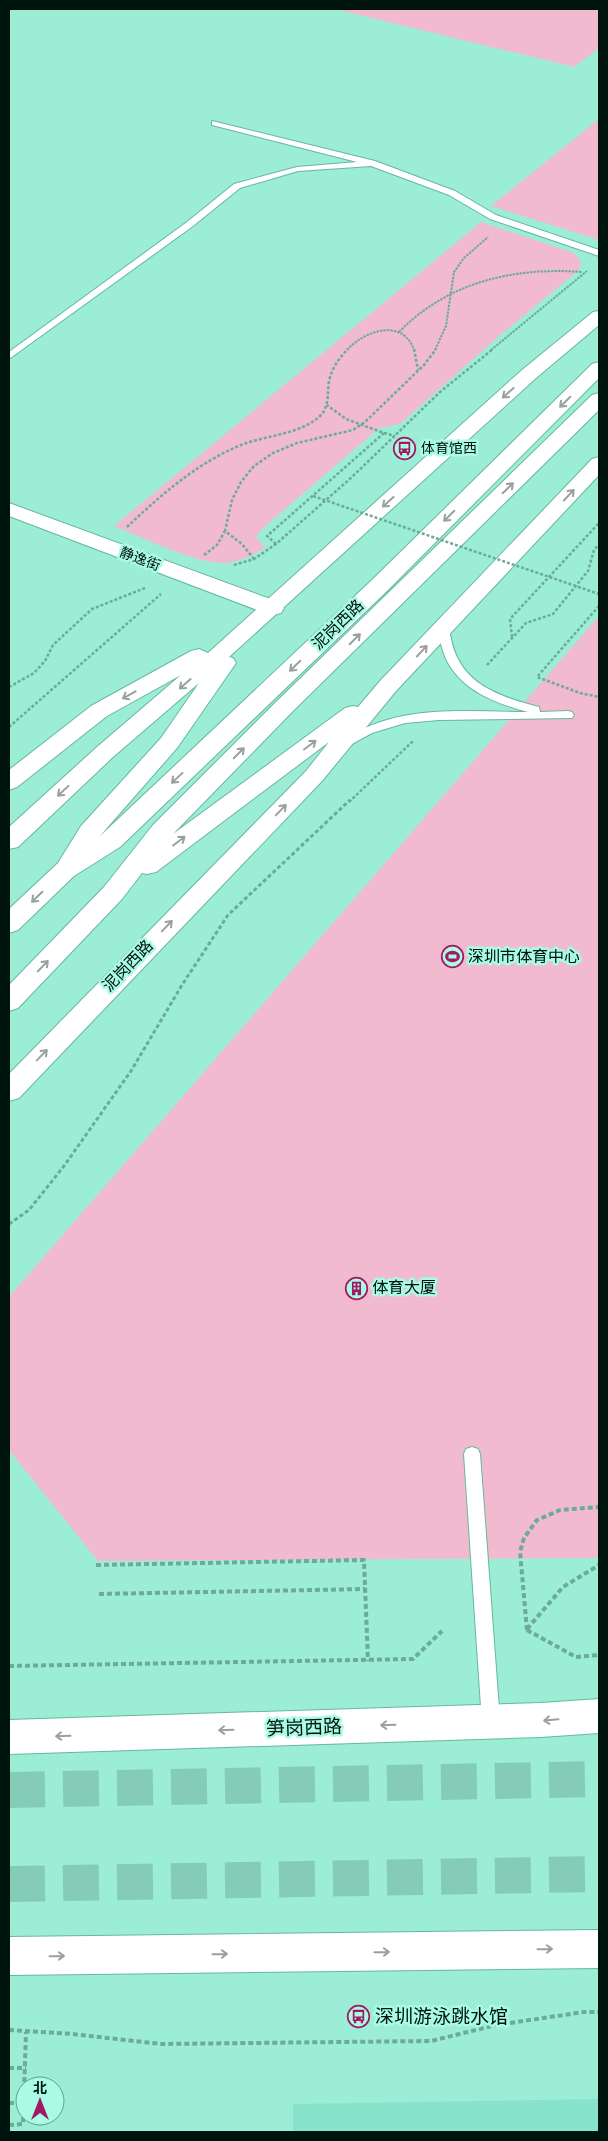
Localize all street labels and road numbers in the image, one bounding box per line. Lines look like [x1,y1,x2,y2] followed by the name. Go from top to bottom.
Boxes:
[117,543,163,575] street label: 静逸街
[307,595,369,655] street label: 泥岗西路
[98,935,158,997] street label: 泥岗西路
[266,1714,342,1742] street label: 笋岗西路

